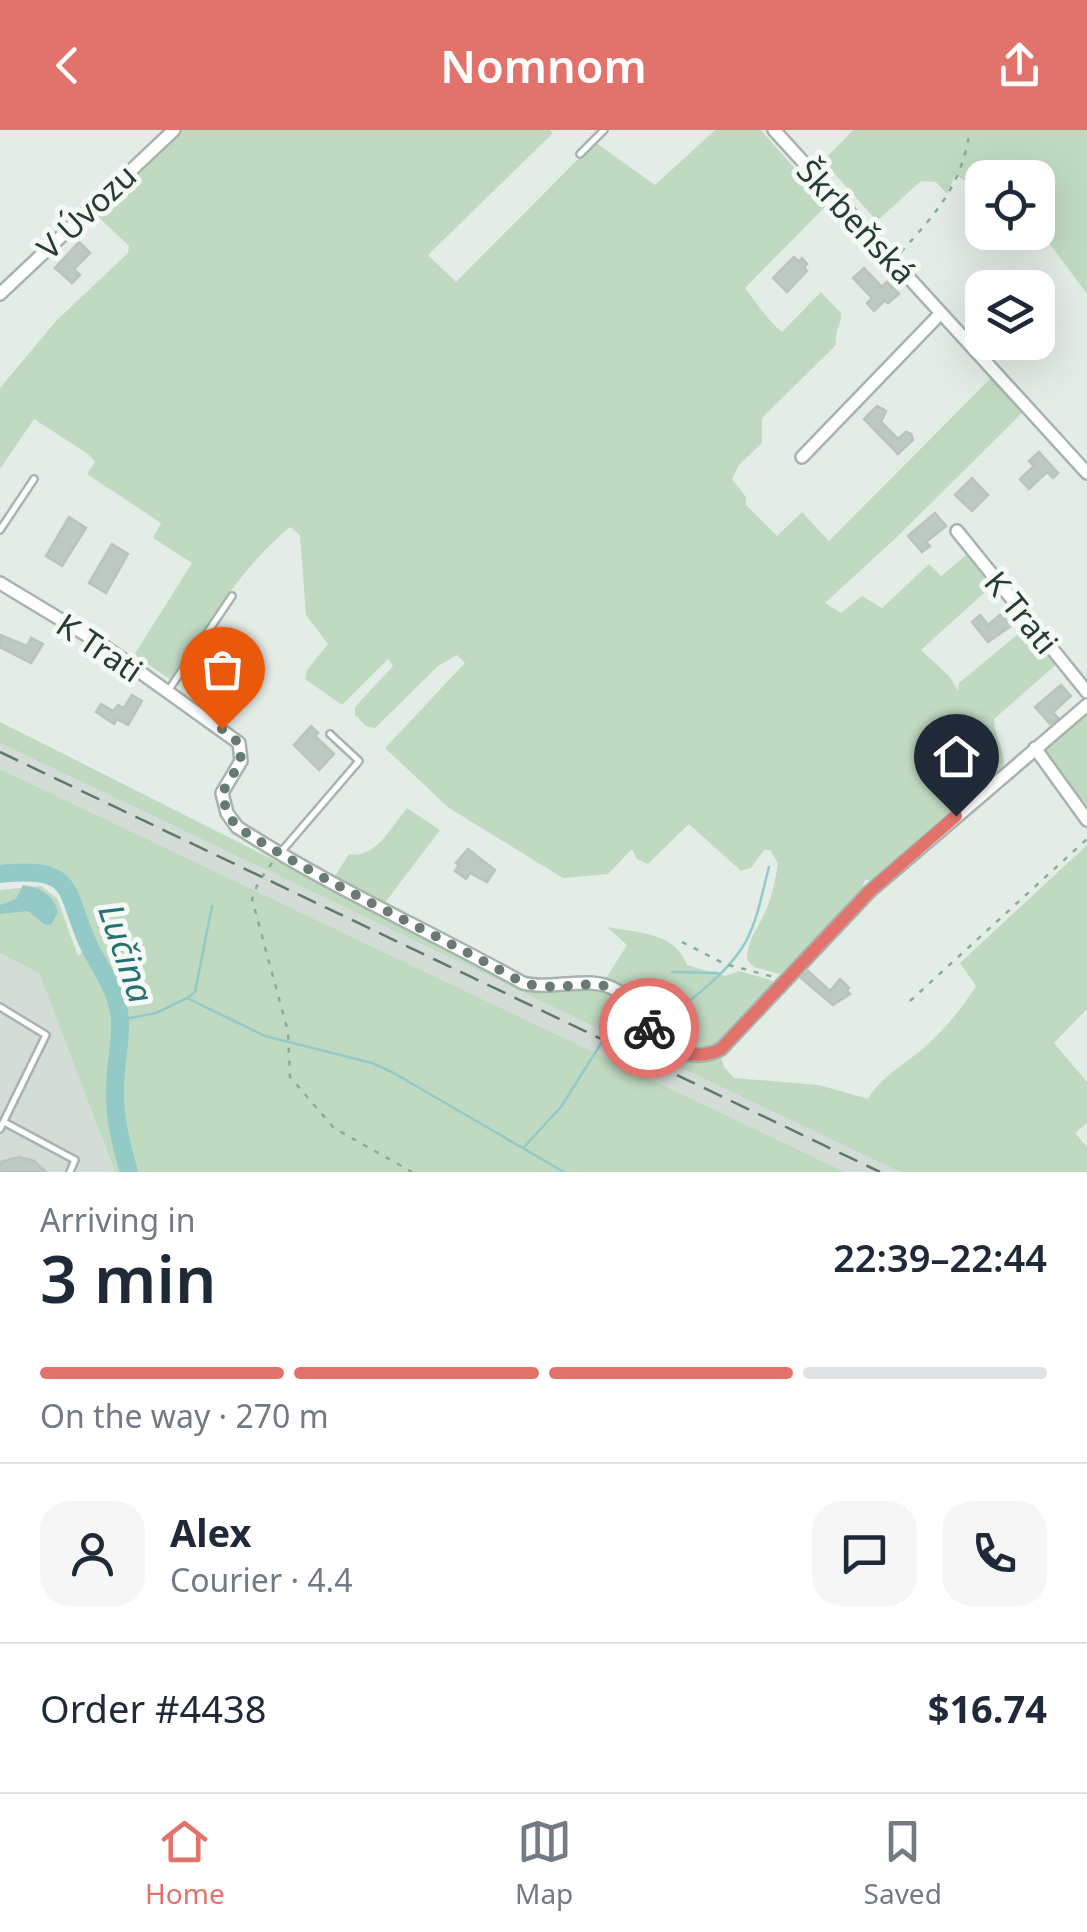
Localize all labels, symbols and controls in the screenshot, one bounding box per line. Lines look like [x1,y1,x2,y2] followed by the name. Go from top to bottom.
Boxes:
[440,35,647,96] text: Nomnom
[40,38,95,93] icon: back
[992,38,1047,93] icon: share
[788,149,926,293] street label: Škrbeňská
[27,154,145,268] street label: V Úvozu
[965,160,1055,360] map controls
[965,160,1055,250] button: locate
[965,270,1055,360] button: layers
[976,562,1068,662] street label: K Trati
[49,603,151,691] street label: K Trati
[180,627,265,730] pin
[195,642,250,697] icon: bag
[914,714,999,817] pin
[929,729,984,784] icon: home
[88,897,166,1009] water label: Lučina
[599,978,699,1078] courier
[622,1001,677,1056] icon: bike
[40,1198,195,1241] text: Arriving in
[833,1231,1047,1283] text: 22:39–22:44
[40,1234,216,1322] text: 3 min
[40,1394,329,1437] text: On the way · 270 m
[40,1501,145,1606] button: person
[812,1501,917,1606] button: chat
[942,1501,1047,1606] button: phone
[170,1506,252,1558] text: Alex
[170,1558,353,1601] text: Courier · 4.4
[40,1682,266,1734] text: Order #4438
[928,1682,1047,1734] text: $16.74
[145,1814,225,1912] tab: Home
[515,1814,573,1912] tab: Map
[864,1814,942,1912] tab: Saved

